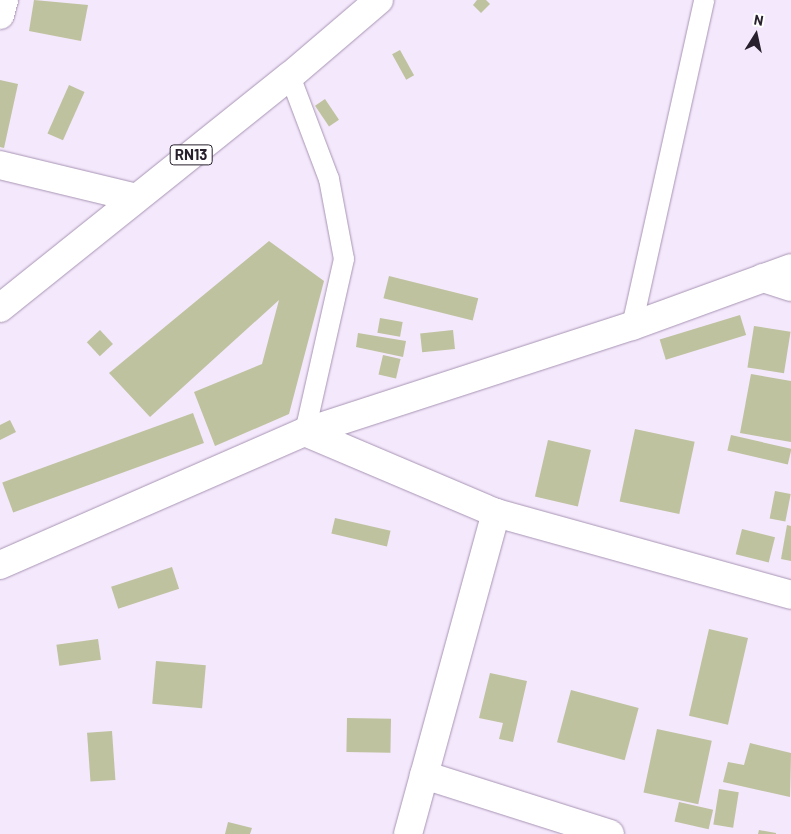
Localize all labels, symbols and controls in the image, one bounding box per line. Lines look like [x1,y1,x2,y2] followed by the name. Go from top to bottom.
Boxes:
[731,10,781,60] north arrow
[753,11,765,29] text: N
[168,142,214,168] road number: RN13

